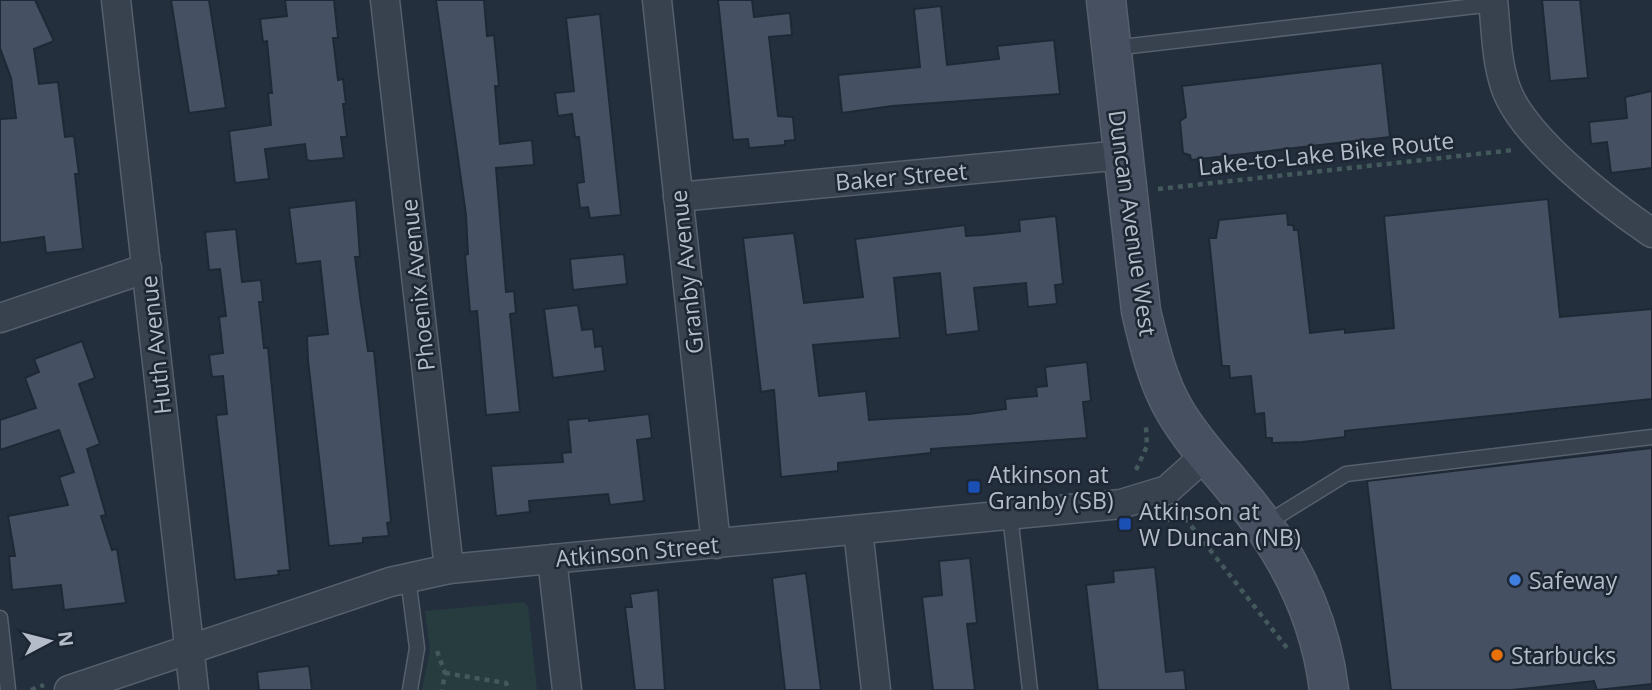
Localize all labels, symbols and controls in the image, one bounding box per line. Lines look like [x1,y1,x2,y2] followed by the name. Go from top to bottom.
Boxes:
[1101,108,1165,338] street label: Duncan Avenue West
[1196,124,1456,182] street label: Lake-to-Lake Bike Route
[834,154,968,198] street label: Baker Street
[661,188,711,356] street label: Granby Avenue
[392,197,442,373] street label: Phoenix Avenue
[132,274,178,416] street label: Huth Avenue
[988,458,1114,516] place label: Atkinson at Granby (SB)
[966,479,982,495] marker: Atkinson at Granby (SB)
[1139,495,1301,553] place label: Atkinson at W Duncan (NB)
[1117,516,1133,532] marker: Atkinson at W Duncan (NB)
[554,528,720,574] street label: Atkinson Street
[1529,564,1618,596] place label: Safeway
[1507,572,1523,588] marker: Safeway
[14,606,84,676] north arrow
[52,630,80,648] text: N
[1511,639,1616,671] place label: Starbucks
[1489,647,1505,663] marker: Starbucks

